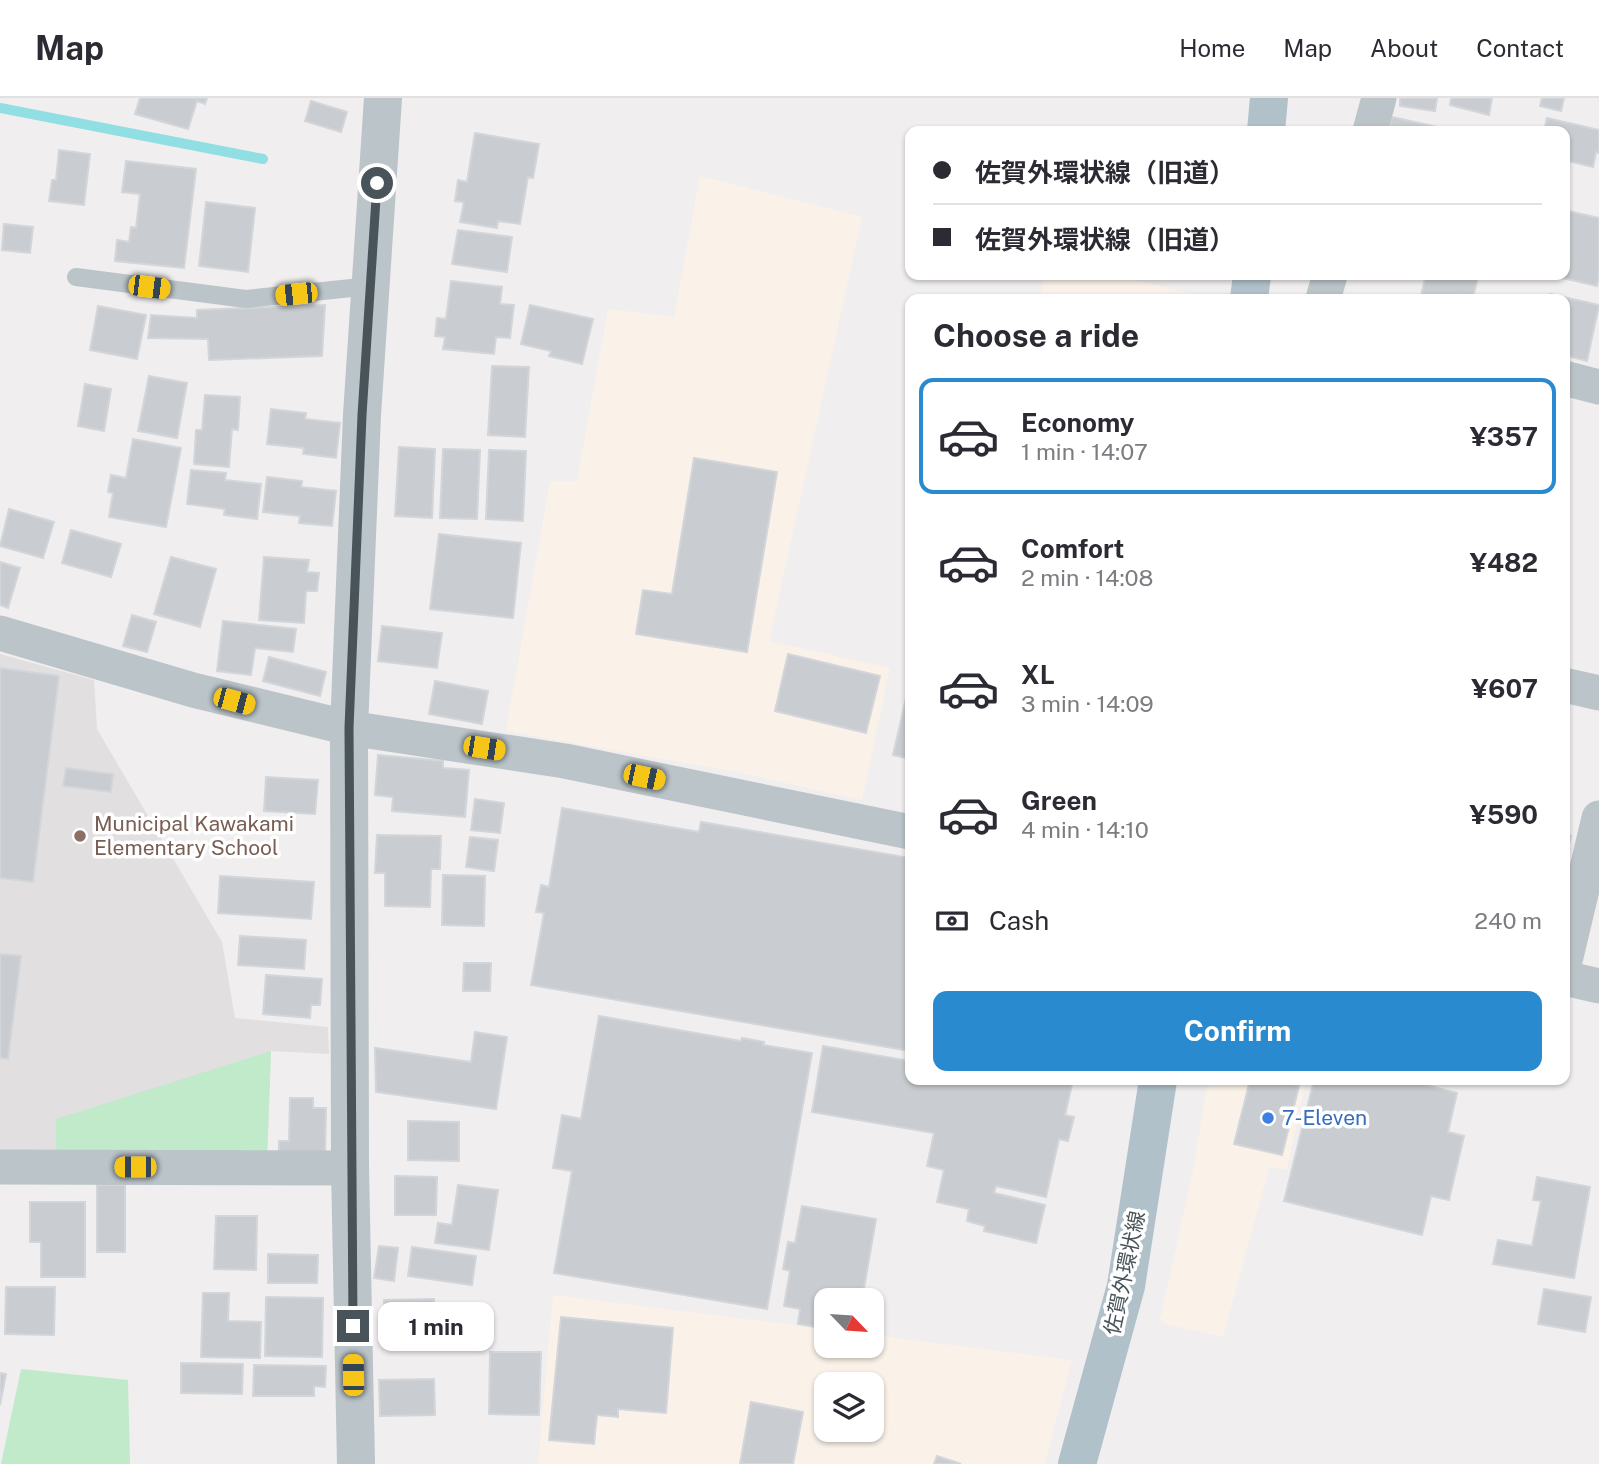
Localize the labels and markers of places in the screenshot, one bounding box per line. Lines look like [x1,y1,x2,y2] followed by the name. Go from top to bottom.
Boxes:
[94,811,294,860] place label: Municipal Kawakami Elementary School
[72,828,88,844] marker: Municipal Kawakami Elementary School
[1282,1105,1367,1130] place label: 7-Eleven
[1260,1110,1276,1126] marker: 7-Eleven

